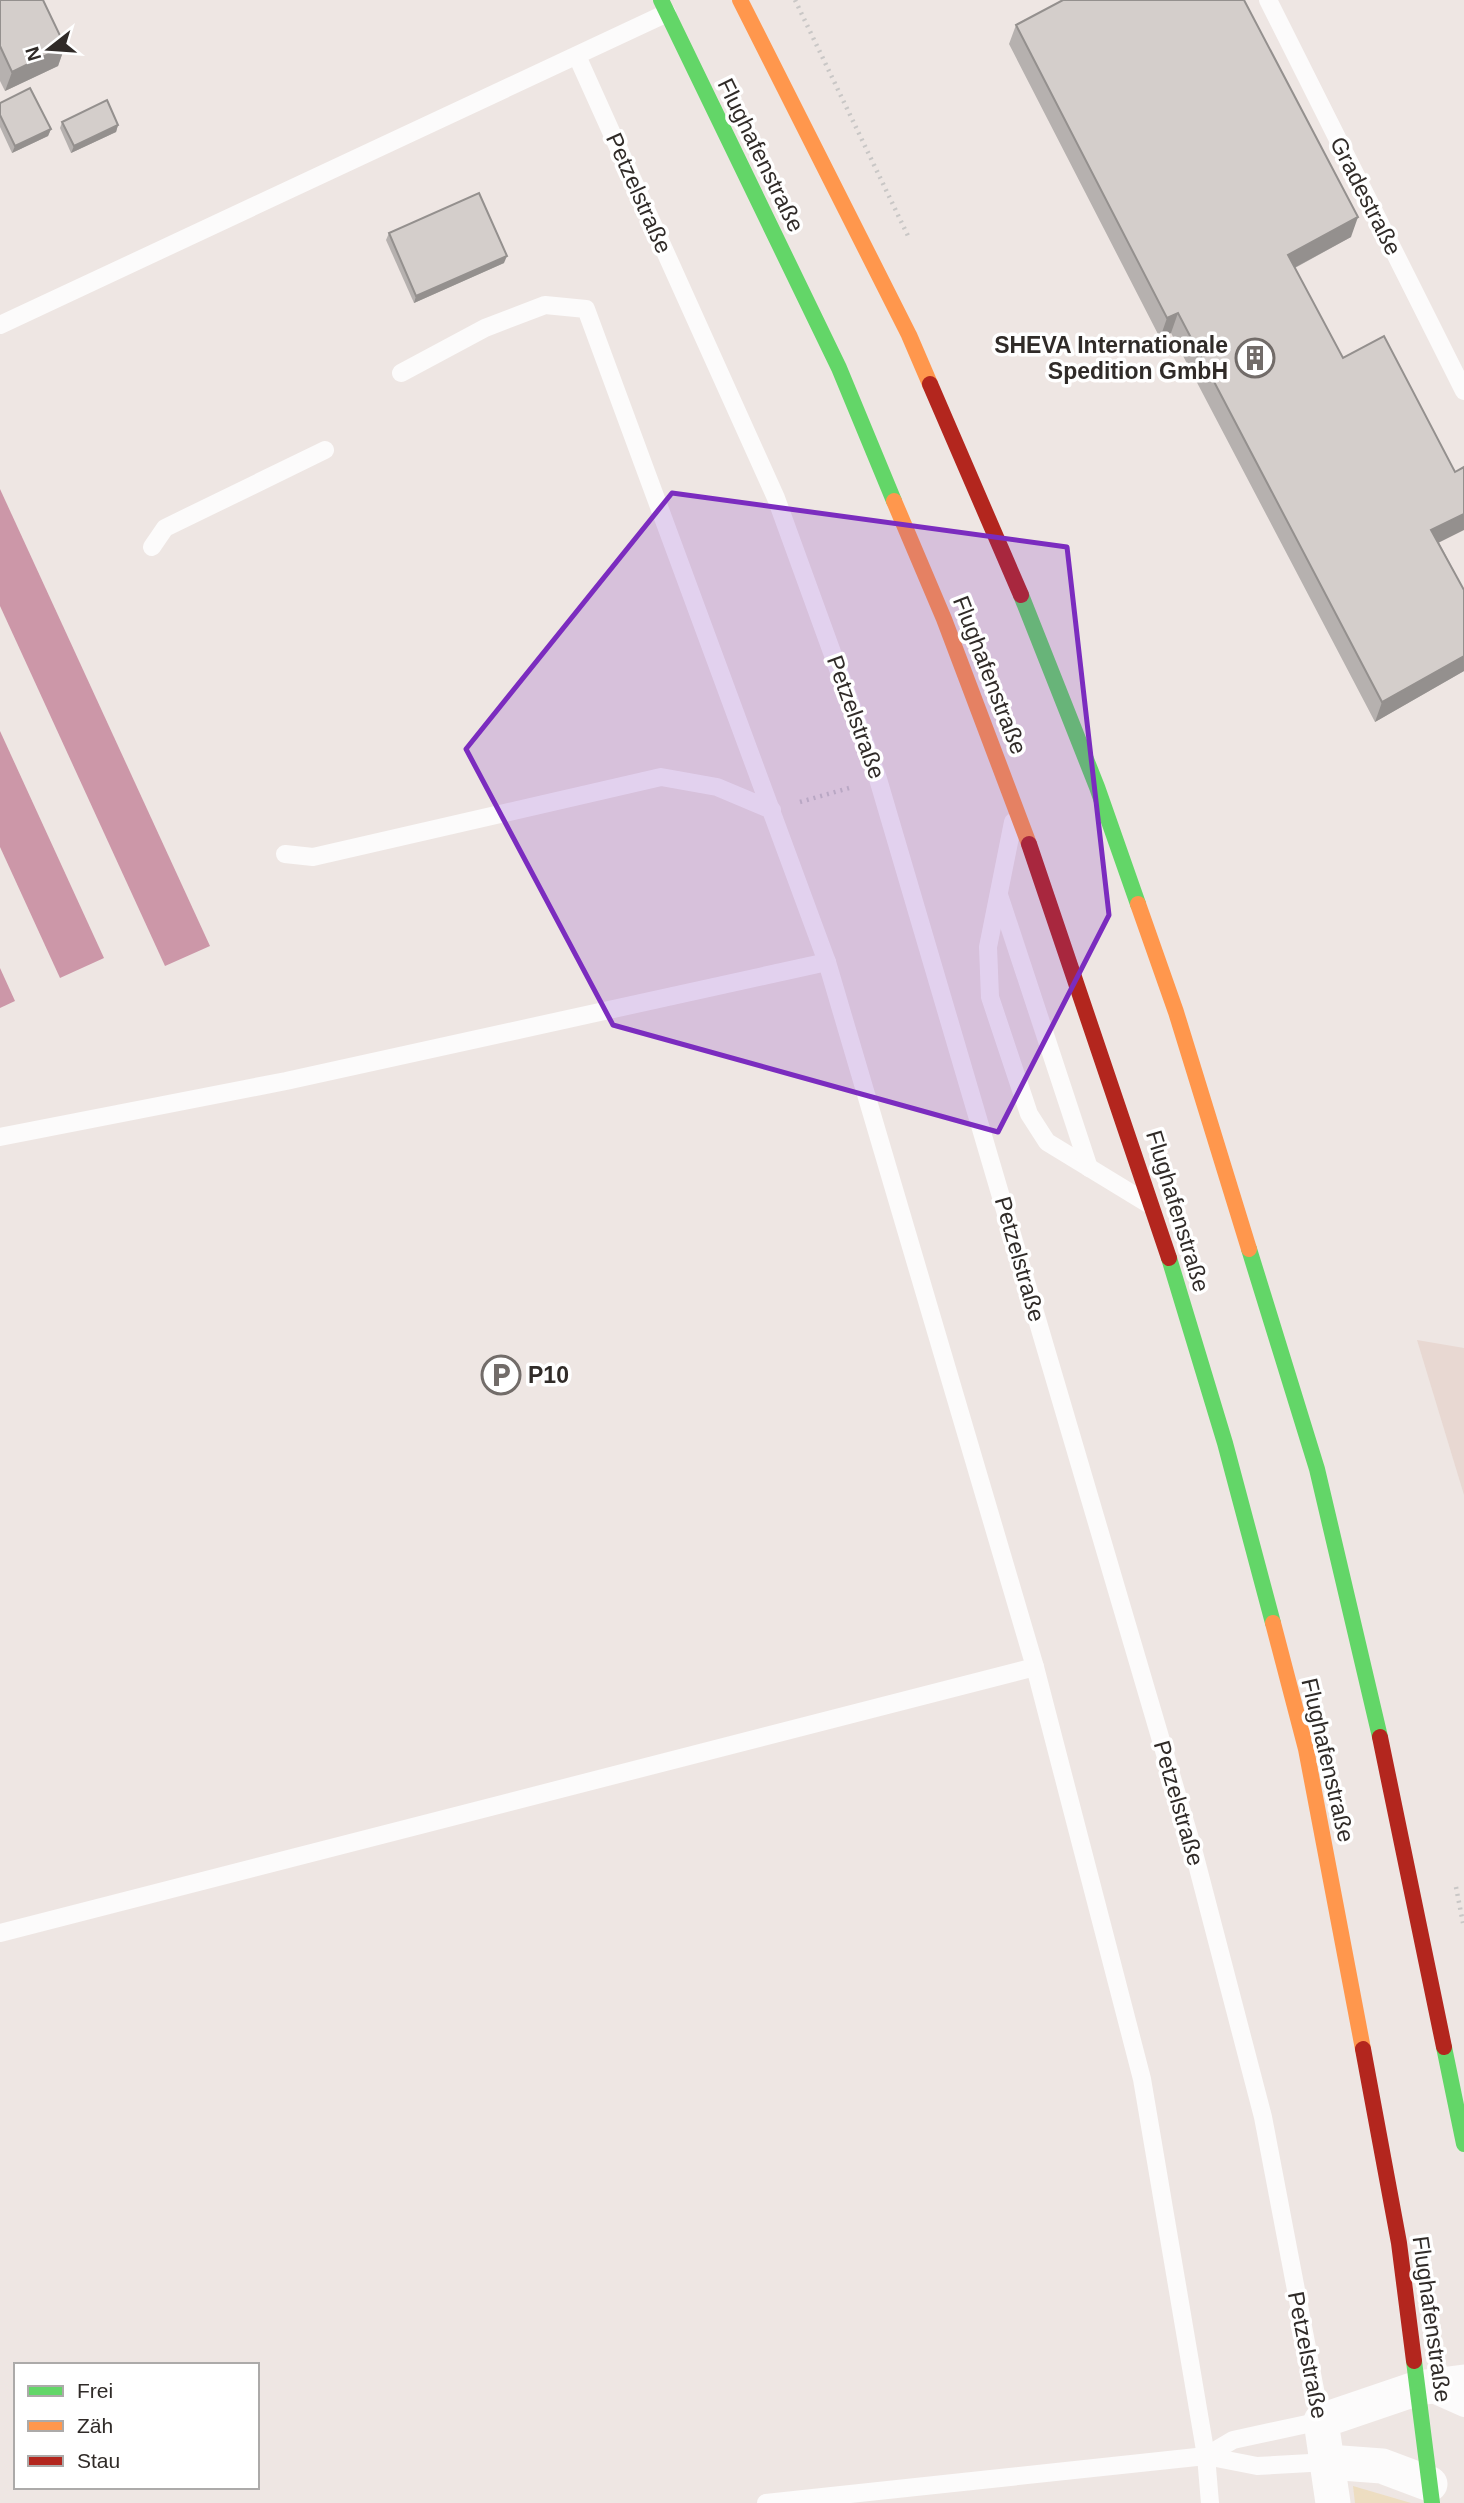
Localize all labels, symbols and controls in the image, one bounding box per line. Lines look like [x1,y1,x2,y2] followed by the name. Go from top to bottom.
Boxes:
[14,14,84,84] north arrow
[21,44,45,63] text: N
[713,74,809,236] street label: Flughafenstraße
[601,129,677,257] street label: Petzelstraße
[1325,133,1407,259] street label: Gradestraße
[994,332,1228,384] place label: SHEVA Internationale Spedition GmbH
[1234,337,1276,379] building icon: SHEVA Internationale Spedition GmbH
[948,592,1032,758] street label: Flughafenstraße
[822,652,890,782] street label: Petzelstraße
[1141,1127,1215,1295] street label: Flughafenstraße
[990,1193,1050,1325] street label: Petzelstraße
[480,1354,522,1396] parking icon: P10
[528,1362,569,1388] place label: P10
[1296,1675,1360,1845] street label: Flughafenstraße
[1149,1737,1209,1869] street label: Petzelstraße
[1407,2234,1457,2404] street label: Flughafenstraße
[1283,2289,1333,2421] street label: Petzelstraße
[14,2363,259,2489] legend
[77,2379,113,2402] text: Frei
[77,2414,113,2437] text: Zäh
[77,2449,120,2472] text: Stau

